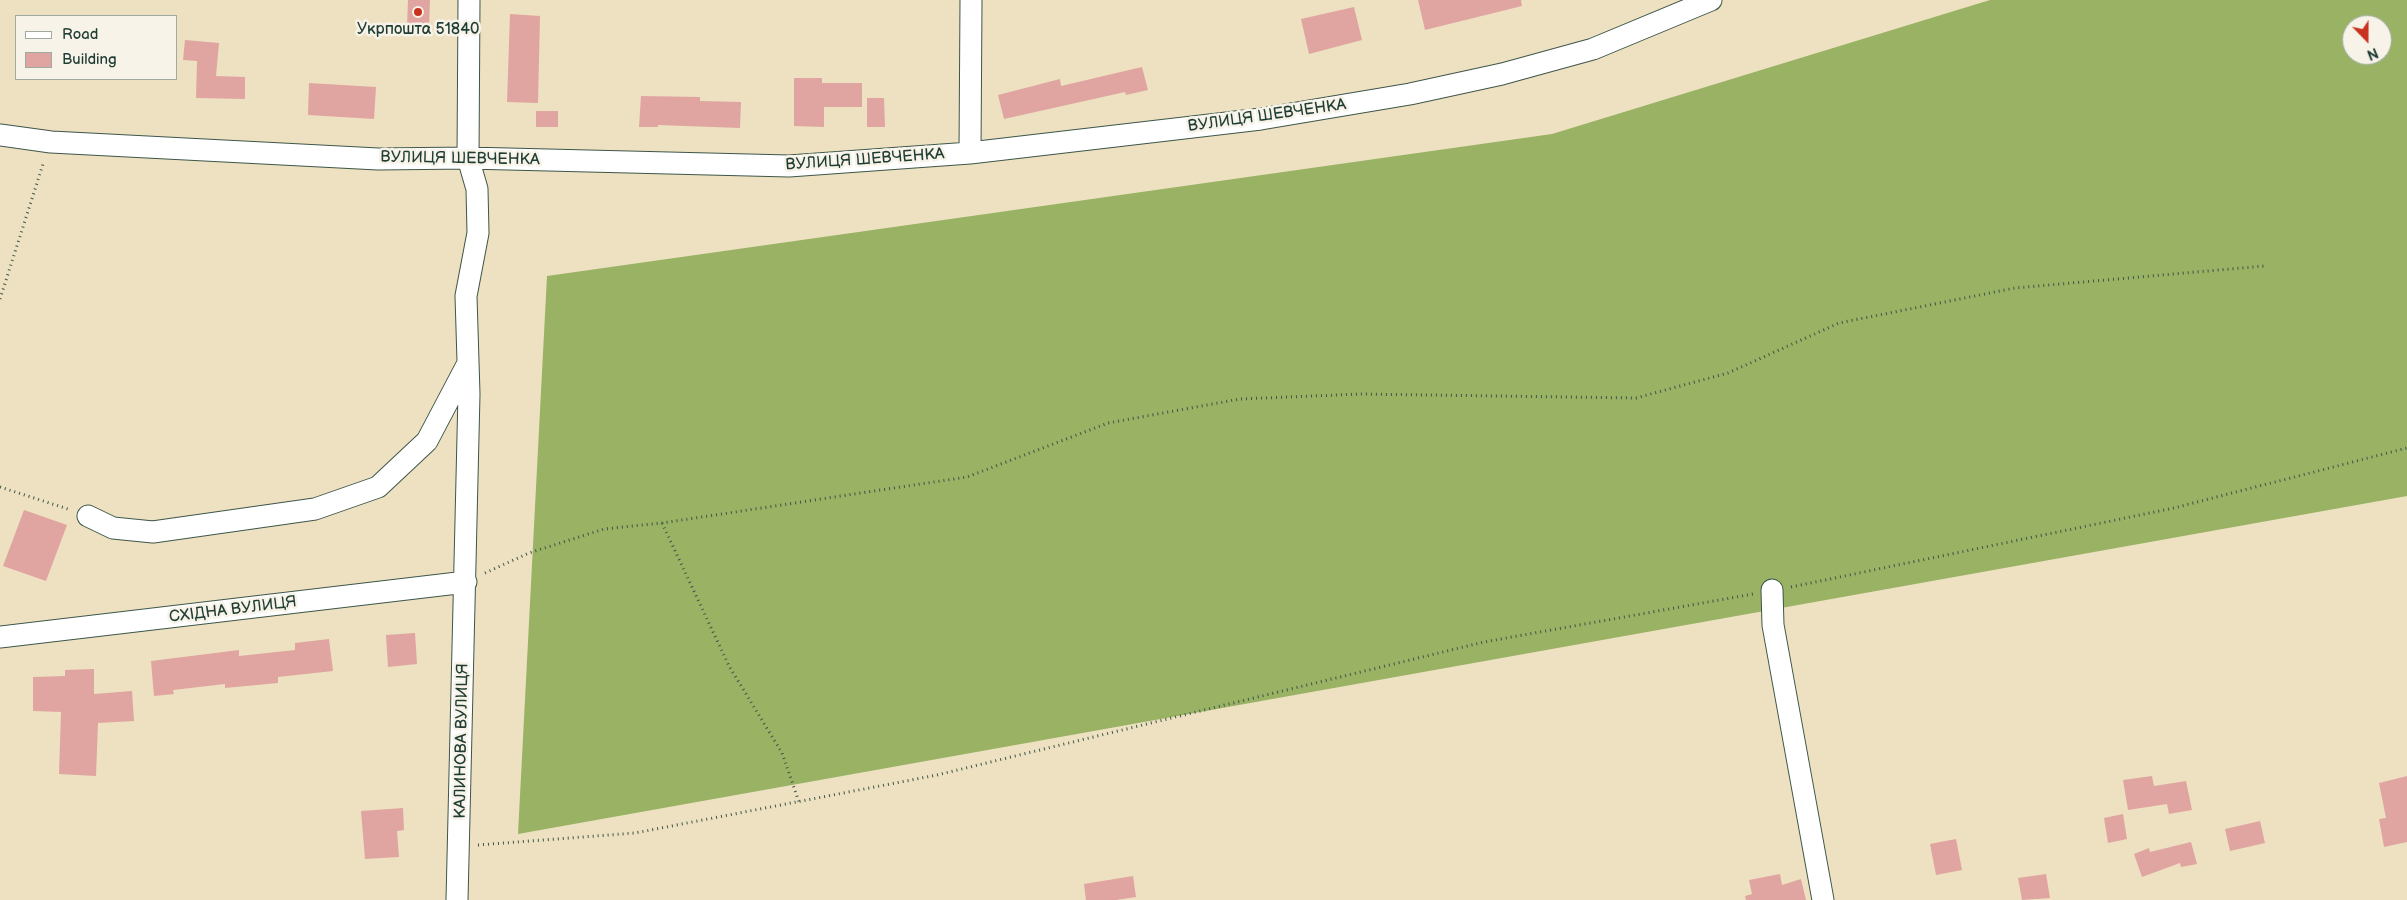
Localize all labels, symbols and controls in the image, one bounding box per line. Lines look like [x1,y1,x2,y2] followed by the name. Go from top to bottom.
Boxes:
[412,6,424,18] marker: Укрпошта 51840
[15,15,178,80] legend
[2342,15,2392,65] north arrow
[357,20,479,40] place label: Укрпошта 51840
[62,25,98,44] text: Road
[2364,44,2380,63] text: N
[62,50,117,69] text: Building
[1187,95,1347,137] street label: ВУЛИЦЯ ШЕВЧЕНКА
[785,145,945,175] street label: ВУЛИЦЯ ШЕВЧЕНКА
[380,148,540,170] street label: ВУЛИЦЯ ШЕВЧЕНКА
[168,593,298,627] street label: СХІДНА ВУЛИЦЯ
[451,663,473,819] street label: КАЛИНОВА ВУЛИЦЯ

